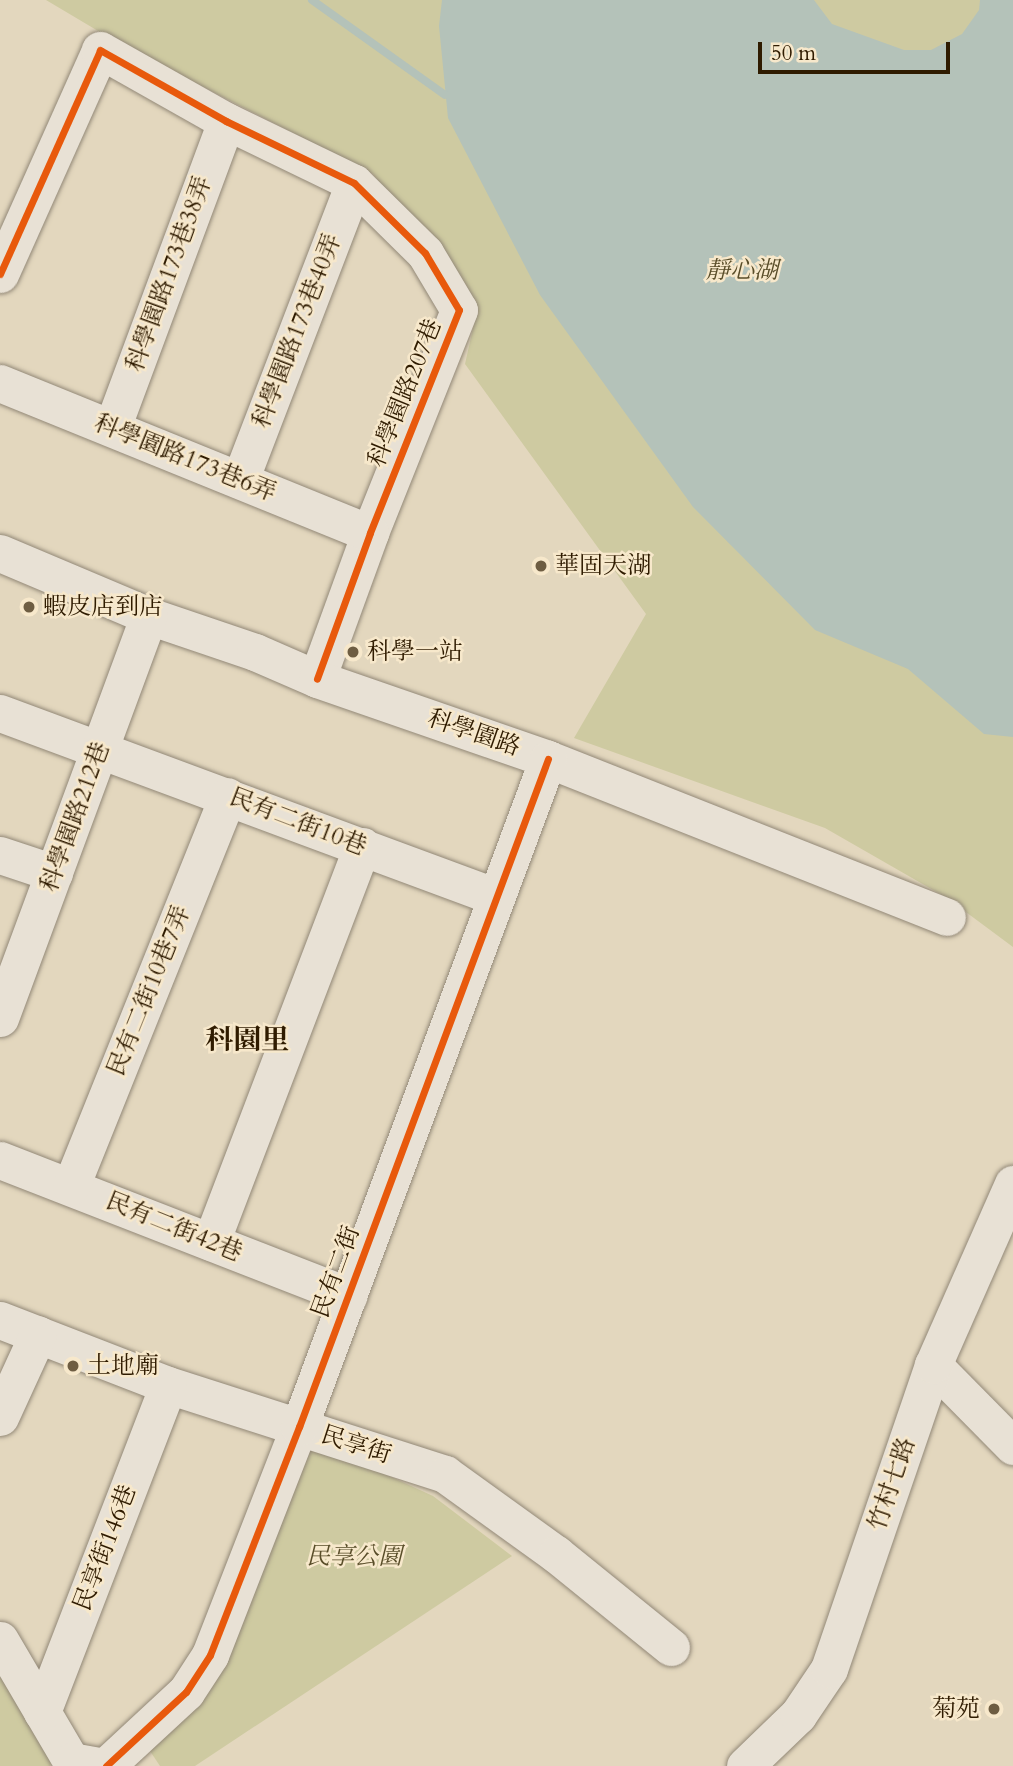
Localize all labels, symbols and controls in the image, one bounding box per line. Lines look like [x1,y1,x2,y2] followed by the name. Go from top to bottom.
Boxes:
[761,28,954,72] scale bar
[771,39,816,68] text: 50 m
[120,173,218,375] street label: 科學園路173巷38弄
[247,230,347,432] street label: 科學園路173巷40弄
[706,257,778,285] park label: 靜心湖
[362,315,448,471] street label: 科學園路207巷
[90,408,280,508] street label: 科學園路173巷6弄
[555,552,651,580] place label: 華固天湖
[533,558,549,574] marker: 華固天湖
[43,593,163,621] place label: 蝦皮店到店
[21,599,37,615] marker: 蝦皮店到店
[367,638,463,666] place label: 科學一站
[345,644,361,660] marker: 科學一站
[424,704,524,762] street label: 科學園路
[35,738,115,896] street label: 科學園路212巷
[225,783,371,861] street label: 民有二街10巷
[102,902,196,1080] street label: 民有二街10巷7弄
[205,1023,289,1057] district label: 科園里
[102,1187,246,1267] street label: 民有二街42巷
[306,1222,366,1322] street label: 民有二街
[87,1352,159,1380] place label: 土地廟
[65,1358,81,1374] marker: 土地廟
[317,1420,395,1470] street label: 民享街
[863,1434,921,1534] street label: 竹村七路
[68,1481,142,1615] street label: 民享街146巷
[306,1543,402,1571] park label: 民享公園
[932,1695,980,1723] place label: 菊苑
[986,1701,1002,1717] marker: 菊苑

